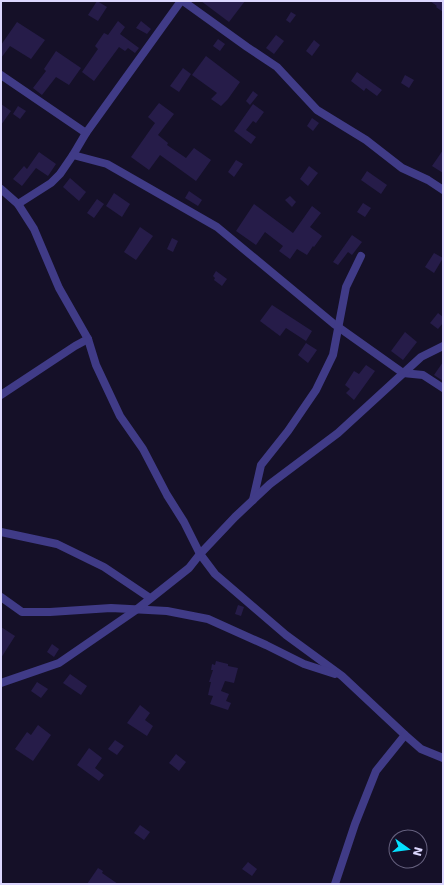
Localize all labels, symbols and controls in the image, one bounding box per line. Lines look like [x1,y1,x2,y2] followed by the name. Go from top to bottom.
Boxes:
[388,829,428,869] north arrow
[410,845,425,857] text: N

